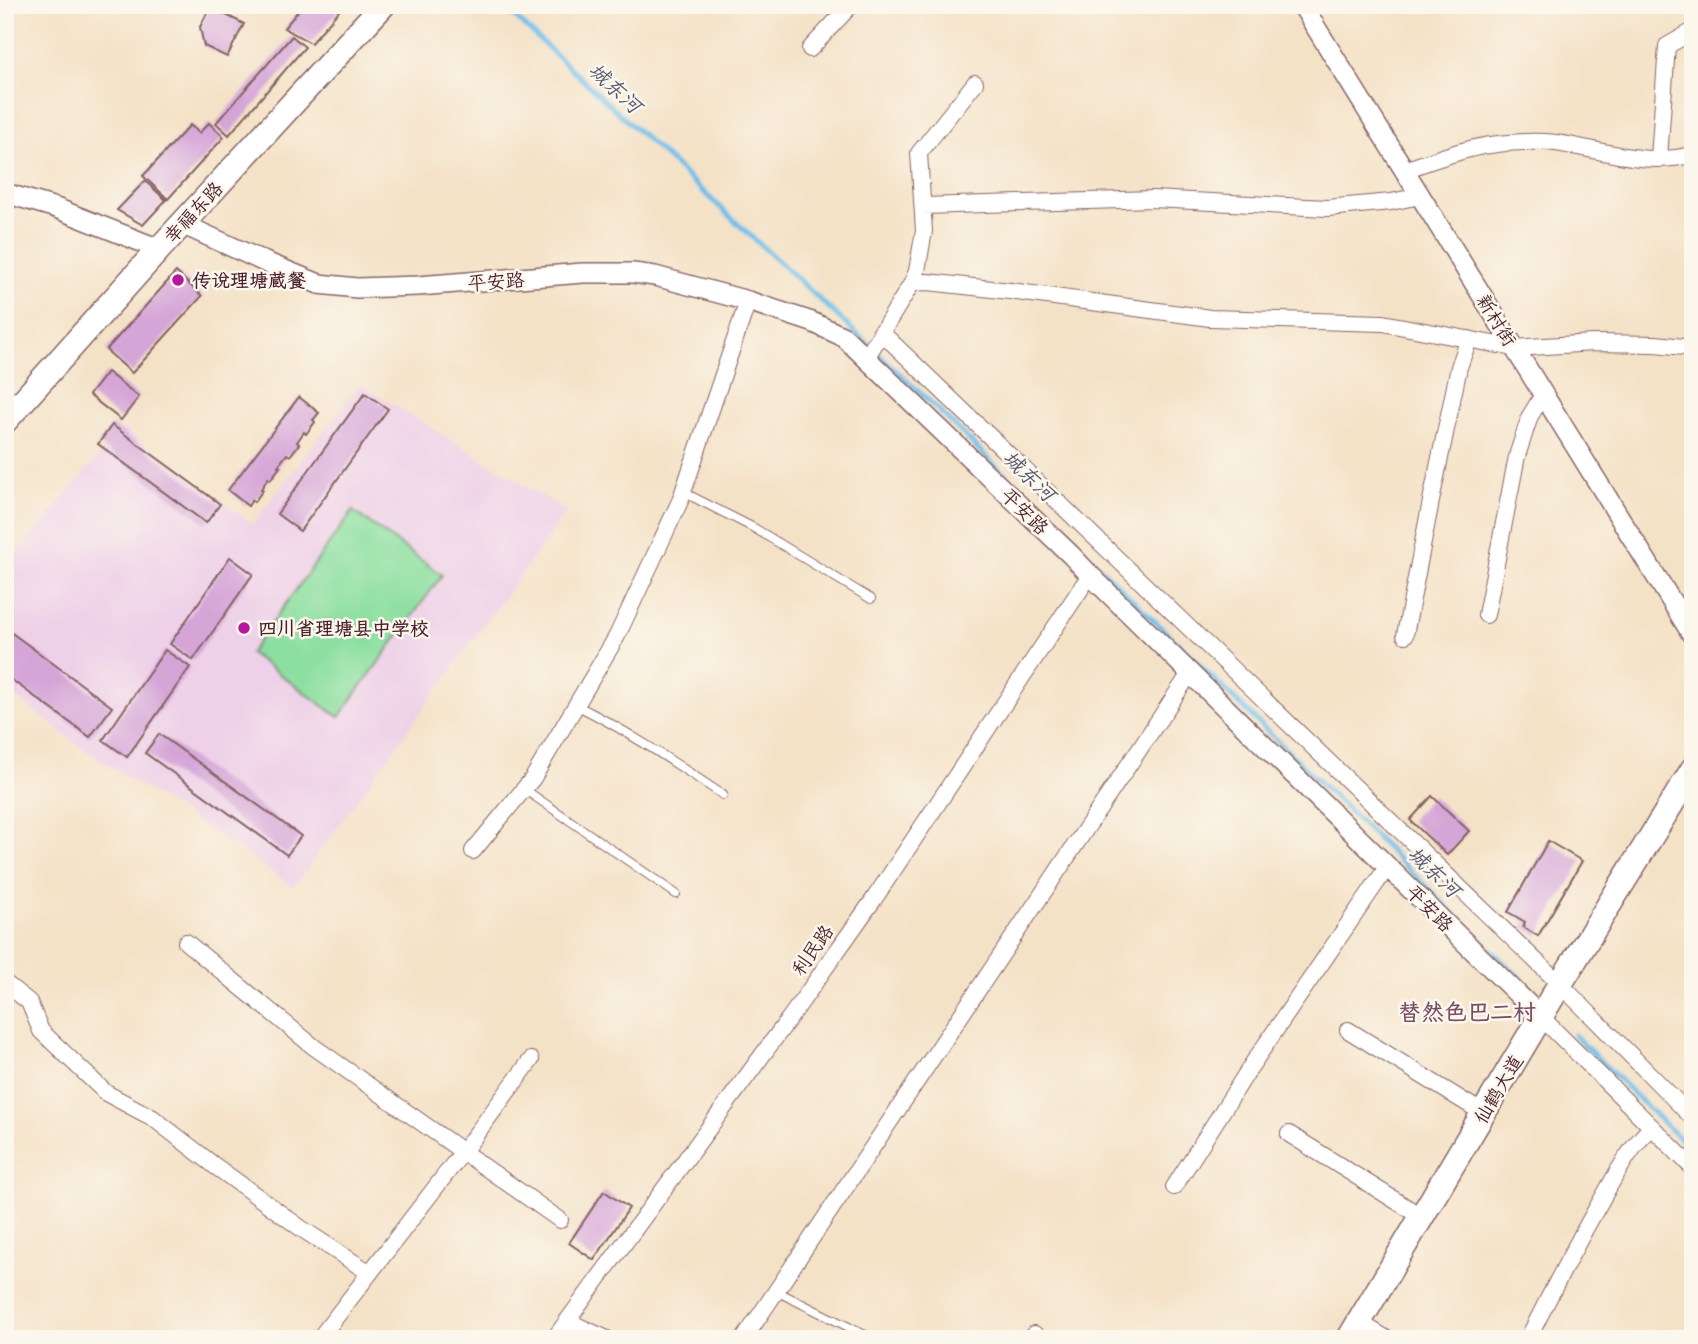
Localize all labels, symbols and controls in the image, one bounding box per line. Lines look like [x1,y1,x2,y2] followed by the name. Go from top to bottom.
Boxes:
[581,58,648,123] water label: 城东河
[160,178,230,250] street label: 幸福东路
[467,270,525,298] street label: 平安路
[192,271,306,295] place label: 传说理塘蔵餐
[170,272,186,288] marker: 传说理塘蔵餐
[1469,291,1520,352] street label: 新村街
[995,446,1061,511] water label: 城东河
[994,485,1052,542] street label: 平安路
[258,619,429,643] place label: 四川省理塘县中学校
[236,620,252,636] marker: 四川省理塘县中学校
[1400,842,1466,907] water label: 城东河
[1399,881,1457,939] street label: 平安路
[788,921,841,982] street label: 利民路
[1398,1000,1536,1029] district label: 替然色巴二村
[1471,1052,1530,1129] street label: 仙鹤大道

